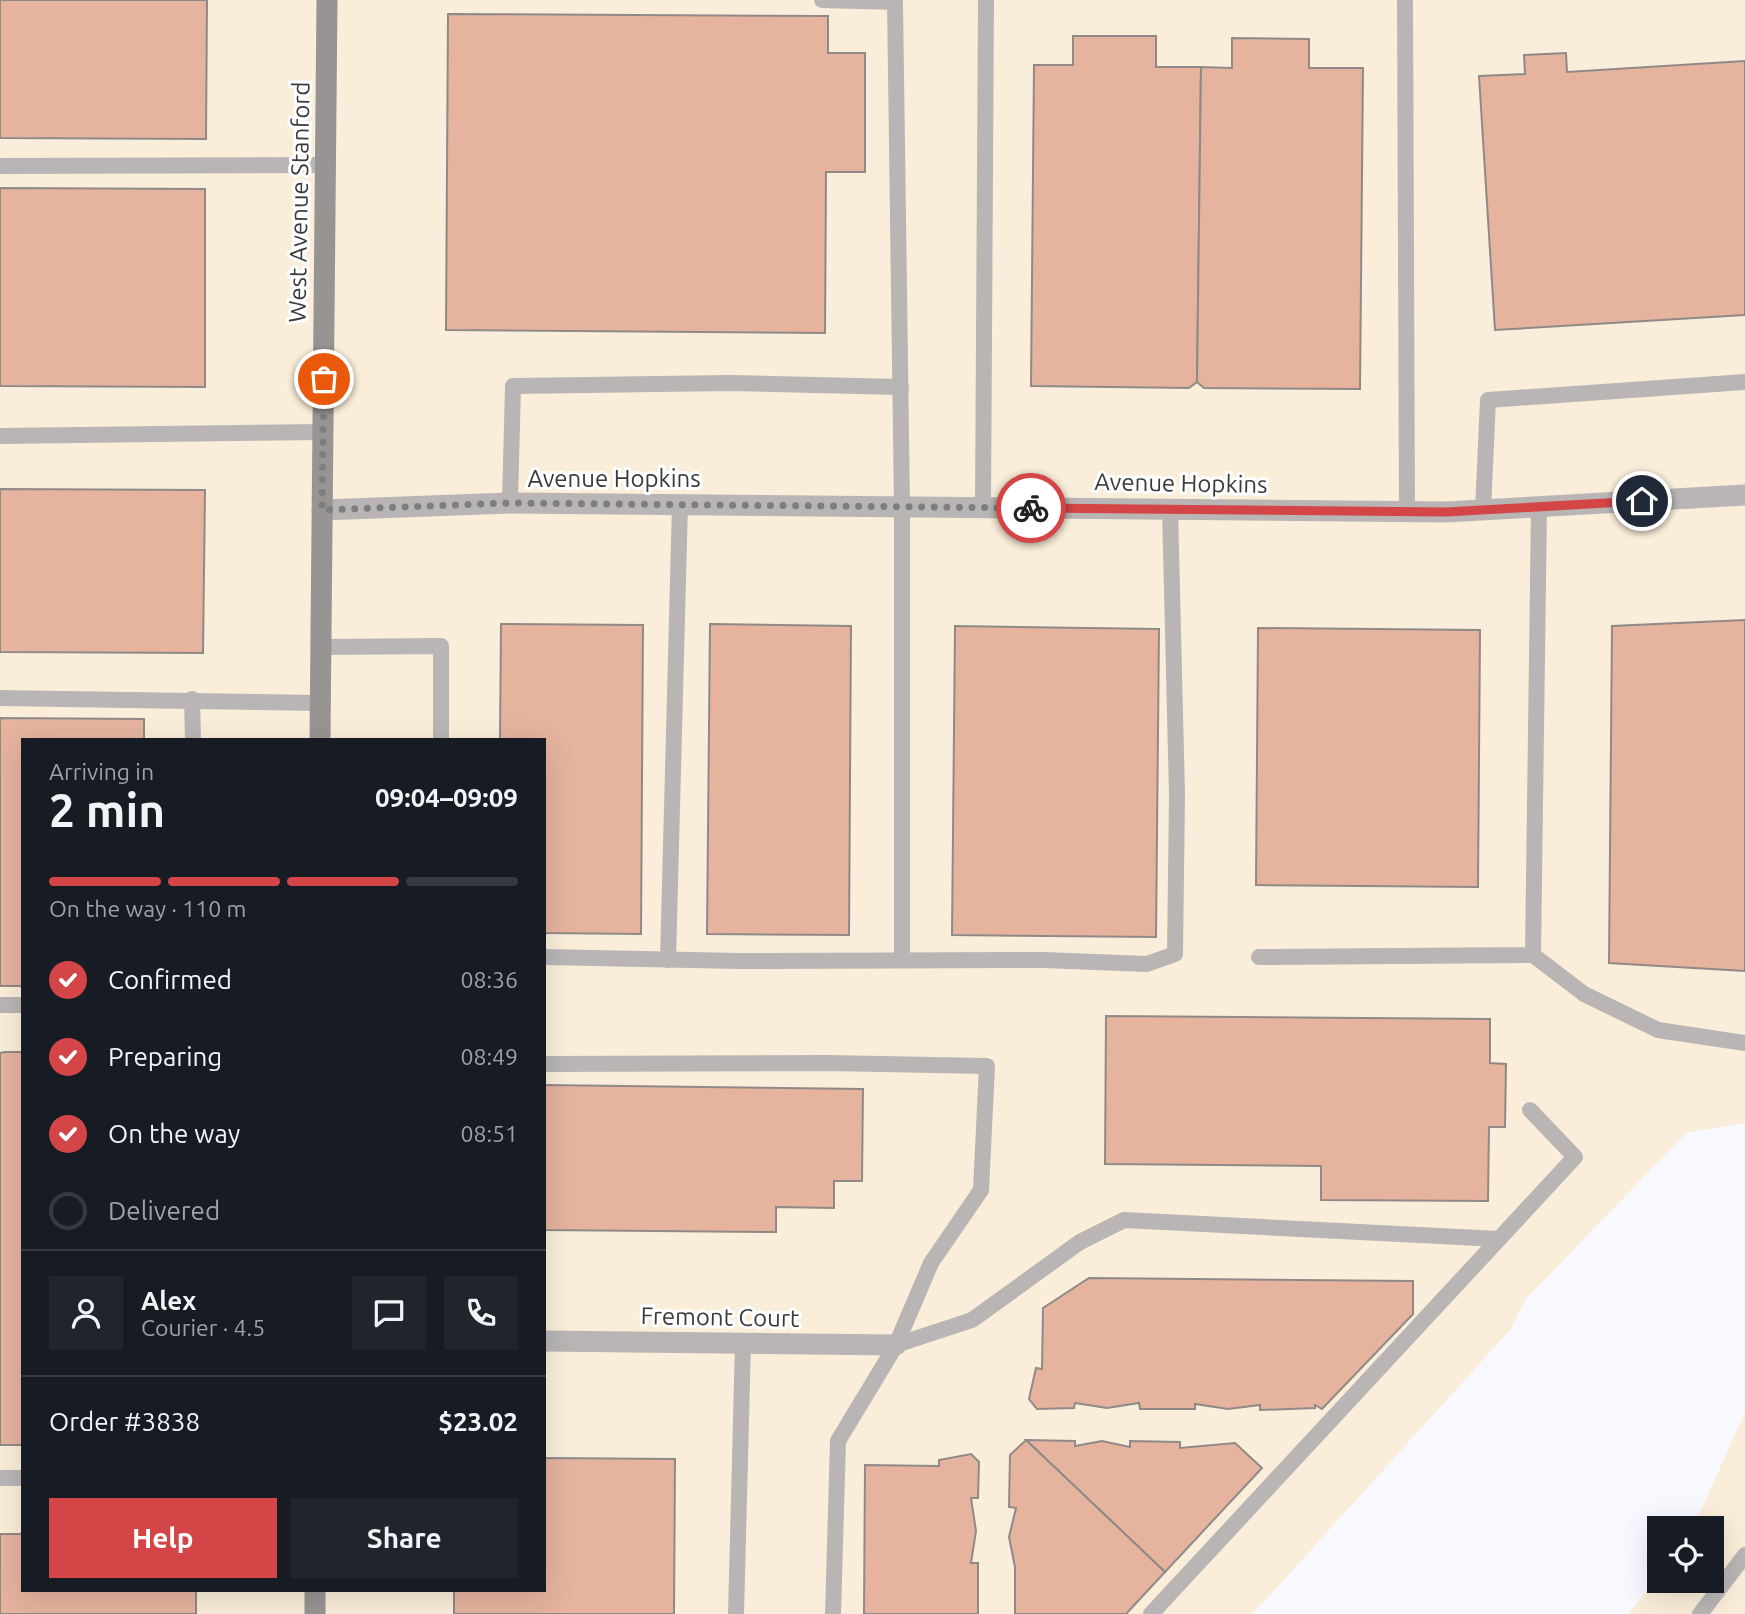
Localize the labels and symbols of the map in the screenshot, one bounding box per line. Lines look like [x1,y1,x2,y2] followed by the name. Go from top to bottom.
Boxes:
[283,81,315,323] street label: West Avenue Stanford
[294,349,354,409] pin
[527,465,701,492] street label: Avenue Hopkins
[1094,468,1268,498] street label: Avenue Hopkins
[1612,471,1672,531] pin
[996,473,1066,543] courier
[640,1302,800,1332] street label: Fremont Court

